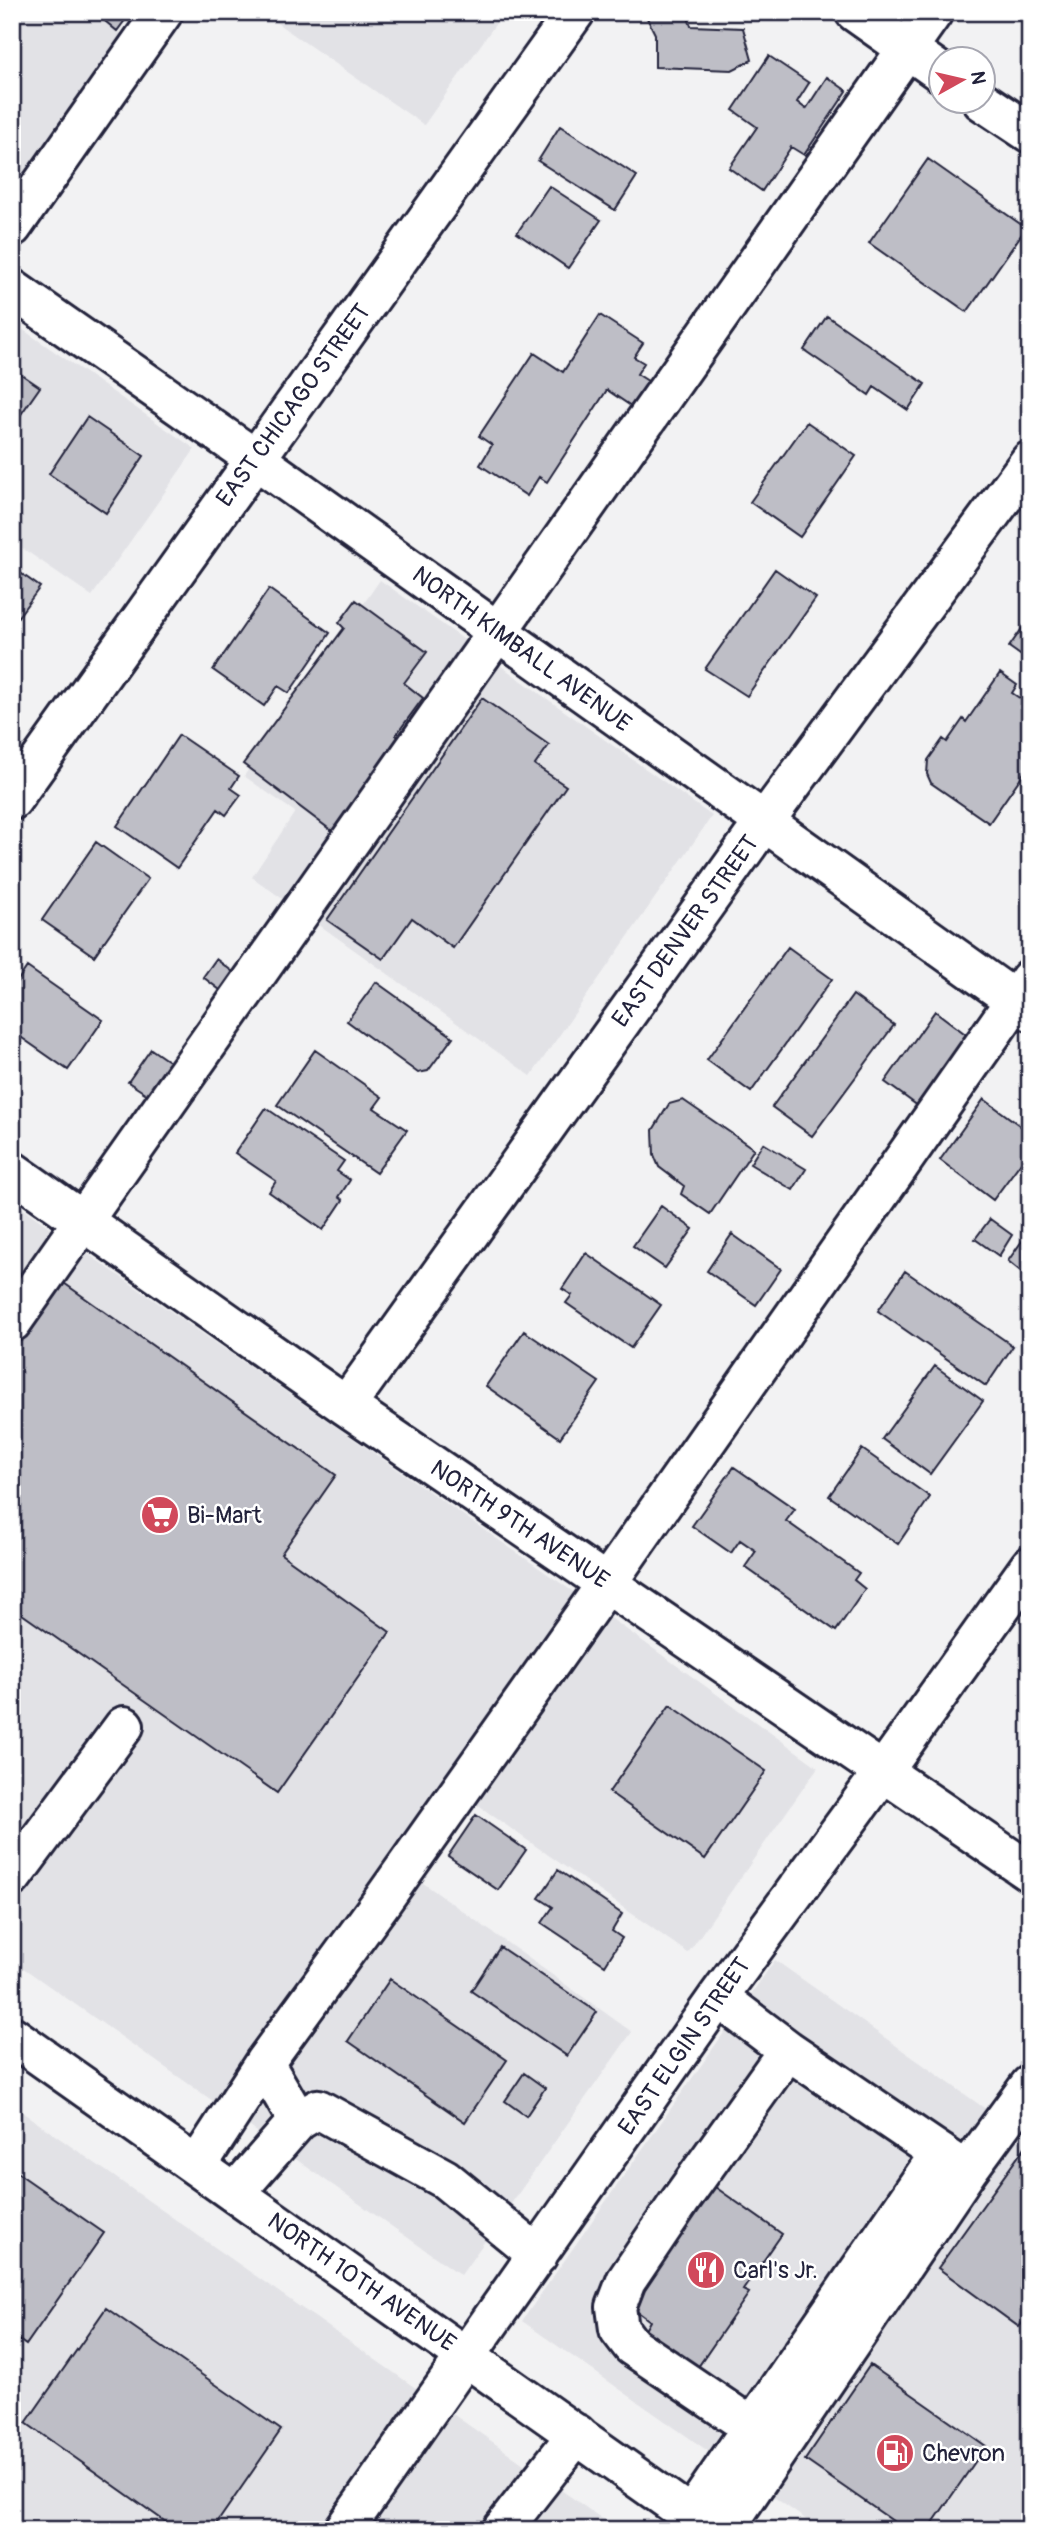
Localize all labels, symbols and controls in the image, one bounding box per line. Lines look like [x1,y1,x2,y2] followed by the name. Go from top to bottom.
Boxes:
[926,46,996,116] north arrow
[965,70,991,86] text: N
[210,298,377,512] street label: EAST CHICAGO STREET
[407,560,637,739] street label: NORTH KIMBALL AVENUE
[606,830,765,1033] street label: EAST DENVER STREET
[425,1454,615,1595] street label: NORTH 9TH AVENUE
[139,1494,181,1536] supermarket icon: Bi-Mart
[187,1501,262,1530] place label: Bi-Mart
[612,1952,757,2141] street label: EAST ELGIN STREET
[262,2207,461,2358] street label: NORTH 10TH AVENUE
[685,2249,727,2291] restaurant icon: Carl's Jr.
[733,2256,818,2285] place label: Carl's Jr.
[874,2432,916,2474] fuel station icon: Chevron
[922,2439,1005,2468] place label: Chevron

